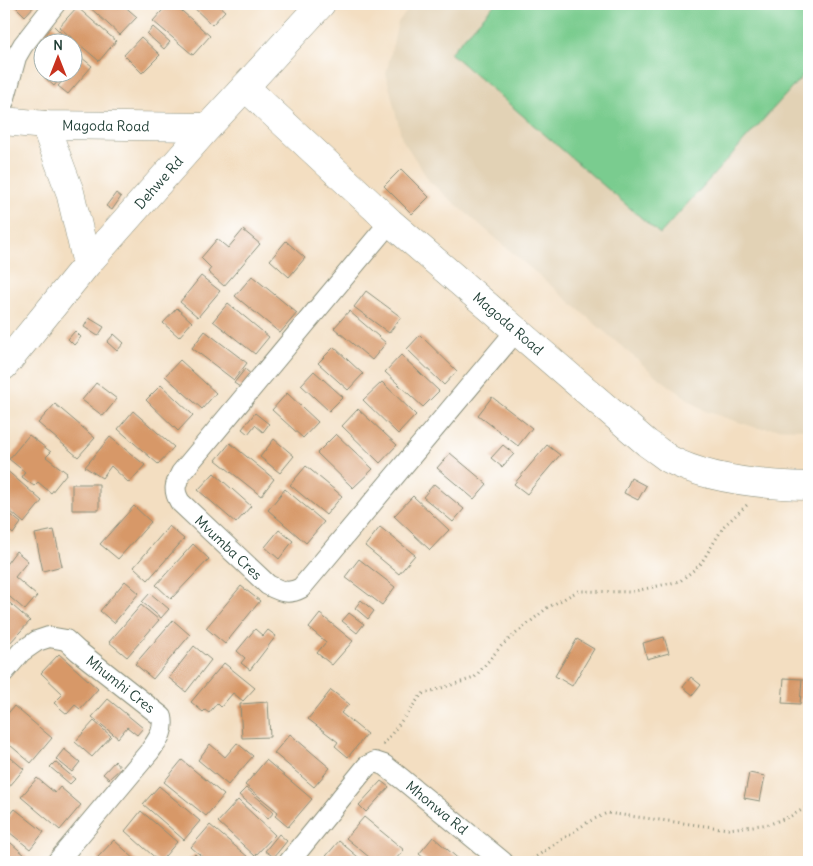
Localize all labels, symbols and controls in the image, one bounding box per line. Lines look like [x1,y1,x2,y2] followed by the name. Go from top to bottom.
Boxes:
[32,32,82,82] north arrow
[53,36,63,54] text: N
[62,116,150,135] street label: Magoda Road
[131,153,187,213] street label: Dehwe Rd
[469,288,547,359] street label: Magoda Road
[191,512,266,584] street label: Mvumba Cres
[82,652,159,717] street label: Mhumhi Cres
[402,777,471,838] street label: Mhonwa Rd

